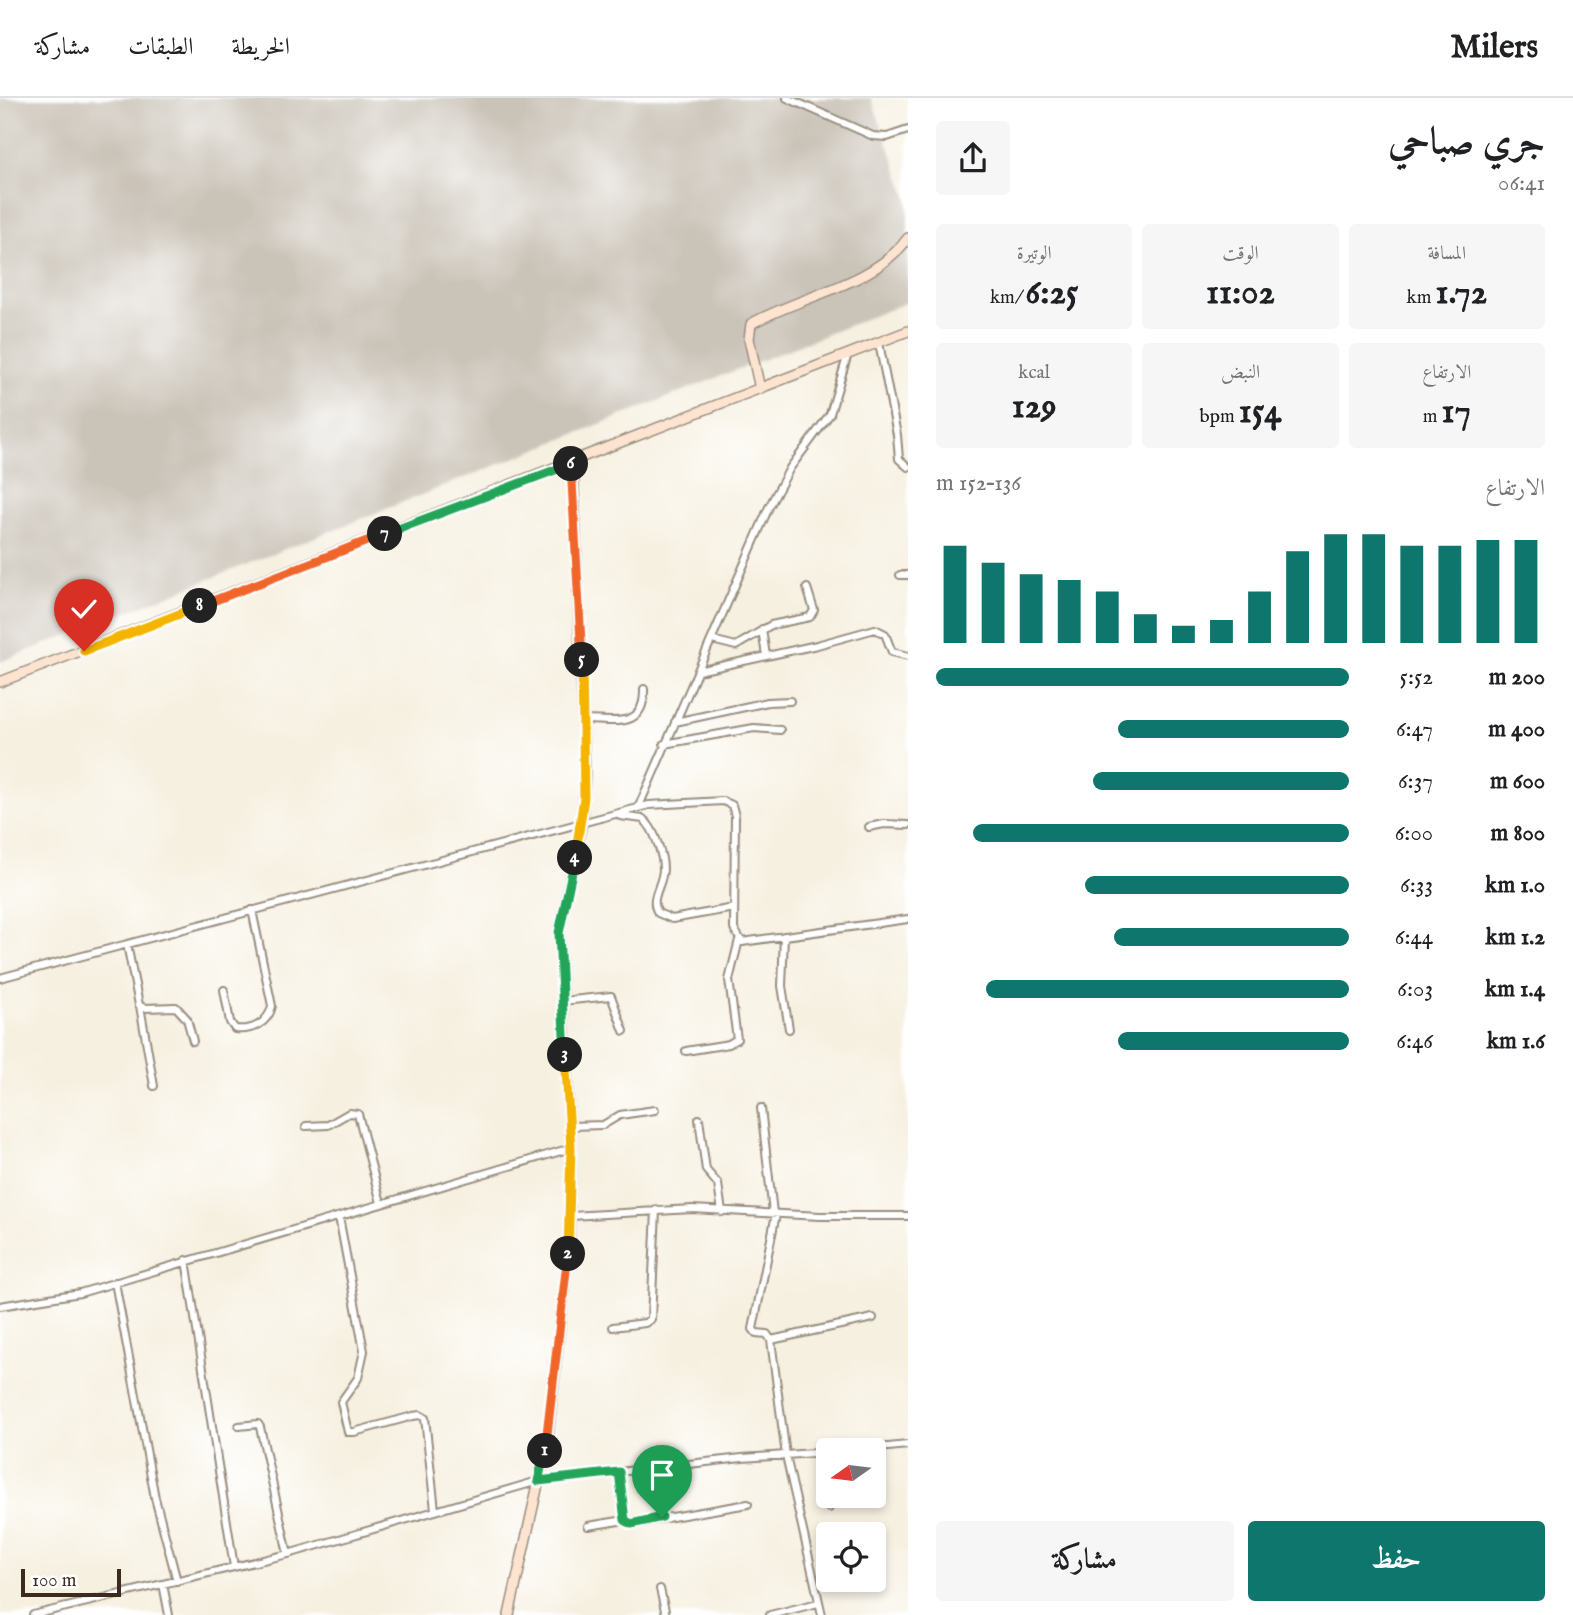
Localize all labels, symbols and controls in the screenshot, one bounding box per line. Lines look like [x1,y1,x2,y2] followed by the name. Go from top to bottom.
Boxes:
[1450,27,1538,69] text: Milers
[35,32,90,63] text: مشاركة
[128,32,194,63] text: الطبقات
[232,32,290,63] text: الخريطة
[1388,119,1545,167] text: جري صباحي
[936,121,1010,195] button: share
[1498,169,1545,198] text: 06:41
[1017,242,1052,266] text: الوتيرة
[1222,242,1259,266] text: الوقت
[1427,242,1466,266] text: المسافة
[1025,271,1078,316] text: 6:25
[1206,271,1275,316] text: 11:02
[1436,271,1487,316] text: 1.72
[990,286,1025,310] text: /km
[1407,286,1436,310] text: km
[1018,361,1050,385] text: kcal
[1221,361,1260,385] text: النبض
[1422,361,1471,385] text: الارتفاع
[1012,385,1057,430] text: 129
[1239,390,1281,435] text: 154
[1442,390,1471,435] text: 17
[1200,405,1239,429] text: bpm
[1423,405,1442,429] text: m
[554,446,588,482] pin: 6
[566,451,575,475] text: 6
[936,469,1021,498] text: 136–152 m
[1485,474,1545,503] text: الارتفاع
[368,516,402,551] pin: 7
[380,521,389,545] text: 7
[54,579,114,651] pin
[182,588,218,624] pin: 8
[65,590,103,628] icon: check
[196,593,203,617] text: 8
[564,642,600,678] pin: 5
[578,647,585,671] text: 5
[1400,663,1433,692] text: 5:52
[1489,663,1545,692] text: 200 m
[1396,715,1433,744] text: 6:47
[1488,715,1545,744] text: 400 m
[1398,767,1433,796] text: 6:37
[1490,767,1545,796] text: 600 m
[1395,819,1433,848] text: 6:00
[1491,819,1545,848] text: 800 m
[558,840,592,876] pin: 4
[570,845,579,869] text: 4
[1400,871,1433,900] text: 6:33
[1485,871,1545,900] text: 1.0 km
[1395,923,1433,952] text: 6:44
[1486,923,1545,952] text: 1.2 km
[1397,975,1433,1004] text: 6:03
[1485,975,1545,1004] text: 1.4 km
[1396,1027,1433,1056] text: 6:46
[1487,1027,1545,1056] text: 1.6 km
[548,1038,582,1072] pin: 3
[561,1042,568,1066] text: 3
[550,1236,586,1272] pin: 2
[563,1241,572,1265] text: 2
[528,1434,562,1468] pin: 1
[541,1438,548,1462] text: 1
[816,1438,886,1508] north arrow
[816,1438,886,1592] map controls
[632,1445,692,1517] pin
[643,1456,681,1494] icon: arrive
[936,1521,1234,1601] button: مشاركة
[1248,1521,1545,1601] button: حفظ
[816,1522,886,1592] button: locate
[21,1566,121,1598] scale bar
[32,1569,76,1593] text: 100 m

